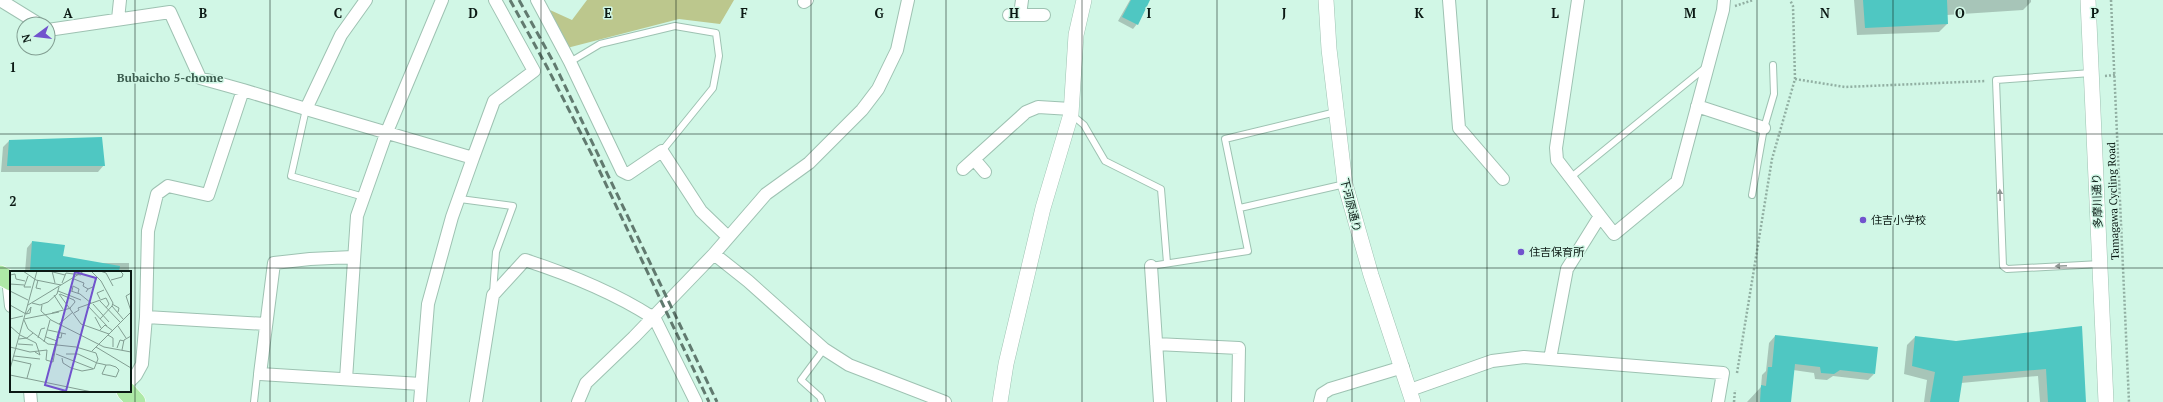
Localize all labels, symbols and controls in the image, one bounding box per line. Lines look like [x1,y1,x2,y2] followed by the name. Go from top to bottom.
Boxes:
[63,4,73,22] text: A
[199,4,207,22] text: B
[334,4,342,22] text: C
[468,4,478,22] text: D
[604,4,612,22] text: E
[740,4,748,22] text: F
[874,4,884,22] text: G
[1009,4,1019,22] text: H
[1147,4,1152,22] text: I
[1282,4,1287,22] text: J
[1414,4,1424,22] text: K
[1551,4,1559,22] text: L
[1684,4,1696,22] text: M
[1820,4,1830,22] text: N
[1955,4,1965,22] text: O
[2091,4,2099,22] text: P
[16,16,56,56] north arrow
[18,32,34,44] text: N
[9,58,17,76] text: 1
[117,70,224,85] district label: Bubaicho 5-chome
[2104,142,2122,260] street label: Tamagawa Cycling Road
[2089,173,2105,229] street label: 多摩川通り
[1338,177,1364,233] street label: 下河原通り
[1997,188,2003,201] one-way arrow
[9,192,17,210] text: 2
[1871,213,1926,227] place label: 住吉小学校
[1858,215,1868,225] marker: 住吉小学校
[1529,245,1585,259] place label: 住吉保育所
[1516,247,1526,257] marker: 住吉保育所
[2055,263,2067,270] one-way arrow
[10,271,131,392] inset map

